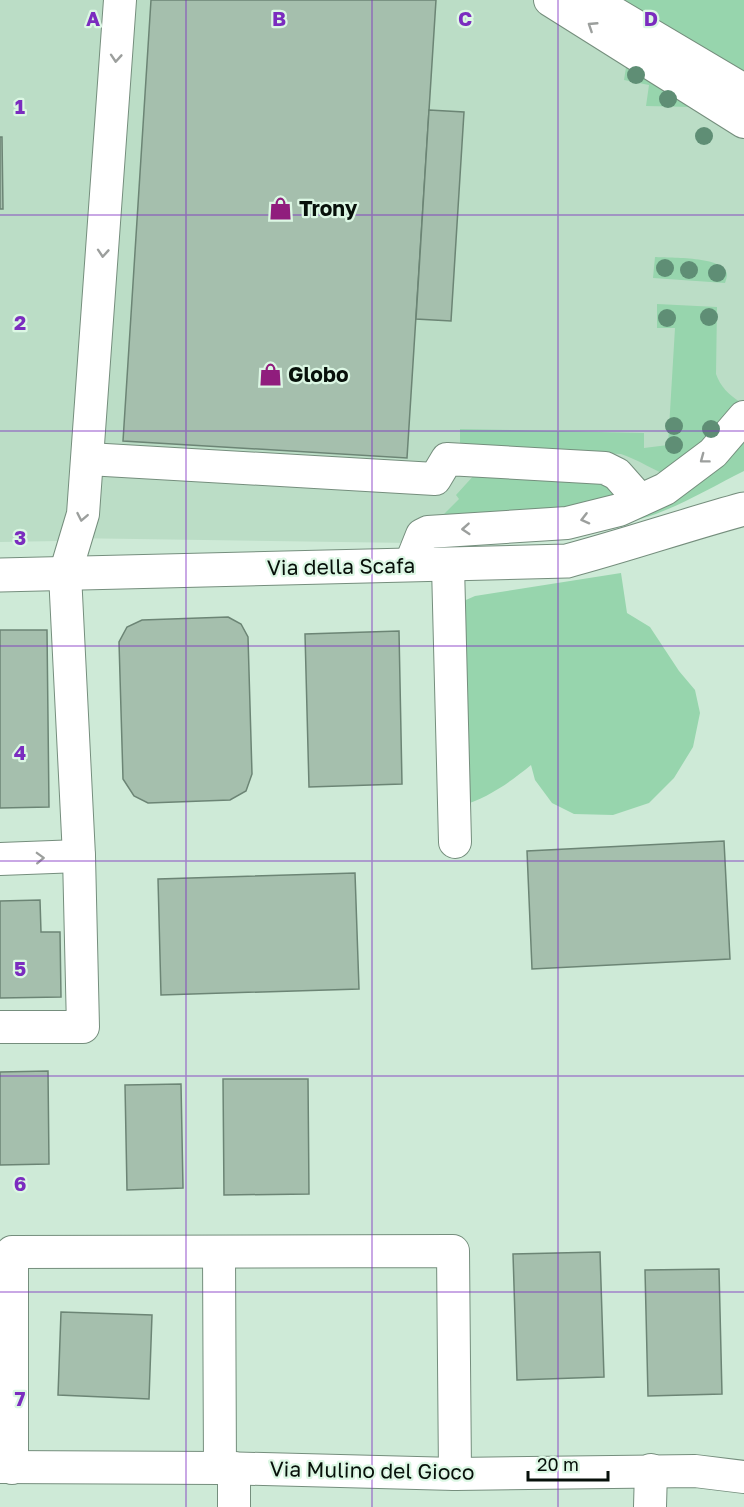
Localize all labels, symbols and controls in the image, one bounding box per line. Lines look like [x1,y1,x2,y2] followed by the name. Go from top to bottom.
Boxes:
[86,6,100,30] text: A
[272,6,286,30] text: B
[458,6,472,30] text: C
[644,6,658,30] text: D
[588,21,598,33] one-way arrow
[110,54,123,63] one-way arrow
[15,94,25,118] text: 1
[299,195,358,221] place label: Trony
[268,196,294,222] shop icon: Trony
[96,248,109,257] one-way arrow
[14,310,26,334] text: 2
[288,361,348,387] place label: Globo
[257,362,283,388] shop icon: Globo
[700,452,711,463] one-way arrow
[580,511,590,524] one-way arrow
[76,512,89,522] one-way arrow
[462,523,471,536] one-way arrow
[14,525,26,549] text: 3
[267,552,415,580] street label: Via della Scafa
[14,740,26,764] text: 4
[35,851,44,864] one-way arrow
[14,956,26,980] text: 5
[14,1171,26,1195] text: 6
[15,1386,26,1410] text: 7
[528,1444,608,1482] scale bar
[537,1453,579,1475] text: 20 m
[269,1455,475,1485] street label: Via Mulino del Gioco

